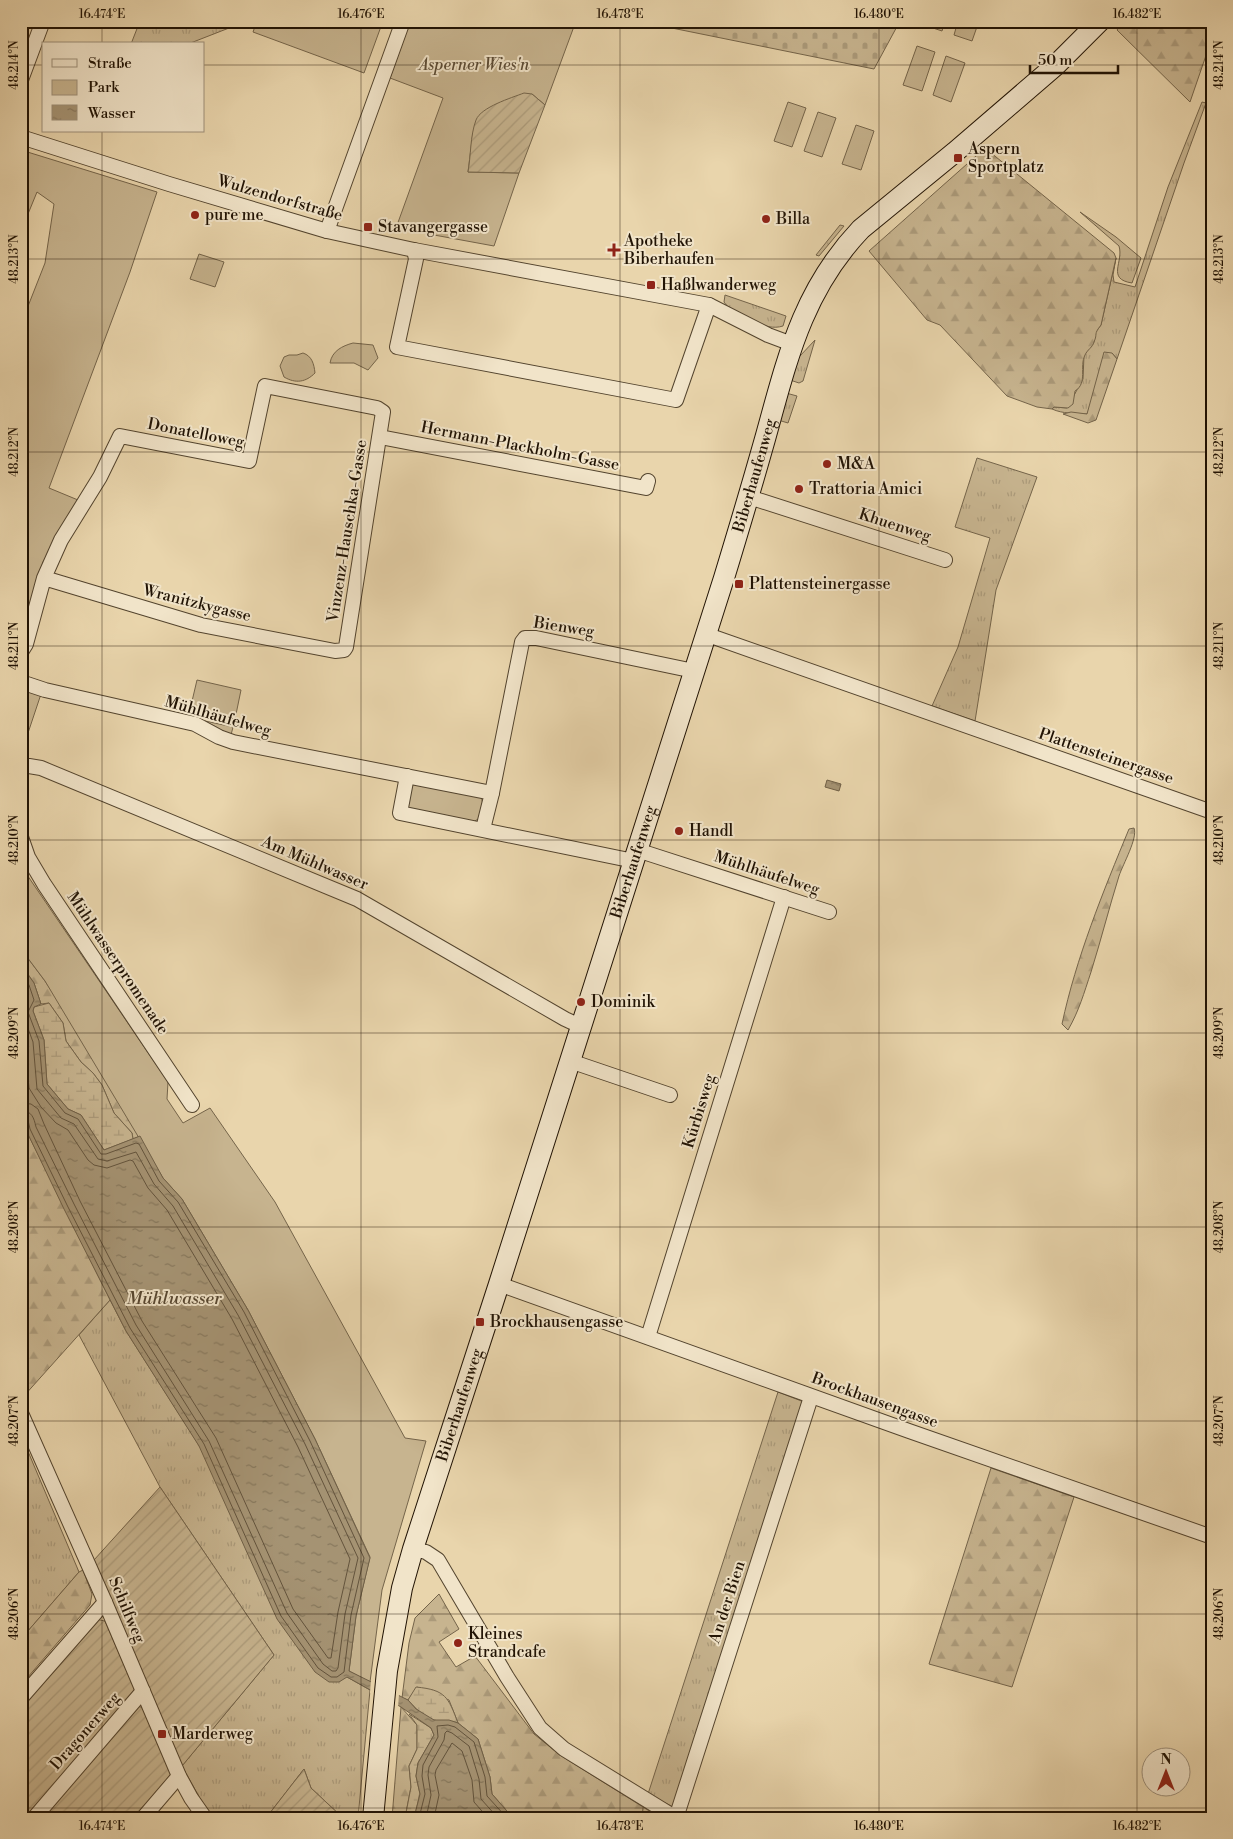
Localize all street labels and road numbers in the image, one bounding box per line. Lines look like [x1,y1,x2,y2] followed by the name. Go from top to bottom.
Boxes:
[214,170,345,225] street label: Wulzendorfstraße
[146,414,247,452] street label: Donatelloweg
[728,416,780,536] street label: Biberhaufenweg
[419,417,621,475] street label: Hermann-Plackholm-Gasse
[323,438,371,625] street label: Vinzenz-Hauschka-Gasse
[856,504,935,546] street label: Khuenweg
[140,580,253,626] street label: Wranitzkygasse
[531,612,597,642] street label: Bienweg
[162,691,274,741] street label: Mühlhäufelweg
[1036,724,1176,788] street label: Plattensteinergasse
[606,802,661,922] street label: Biberhaufenweg
[258,831,371,895] street label: Am Mühlwasser
[712,847,823,900] street label: Mühlhäufelweg
[63,888,173,1038] street label: Mühlwasserpromenade
[678,1071,720,1151] street label: Kürbisweg
[432,1345,488,1465] street label: Biberhaufenweg
[808,1367,941,1432] street label: Brockhausengasse
[704,1558,750,1647] street label: An der Bien
[104,1574,150,1647] street label: Schilfweg
[46,1687,125,1774] street label: Dragonerweg

